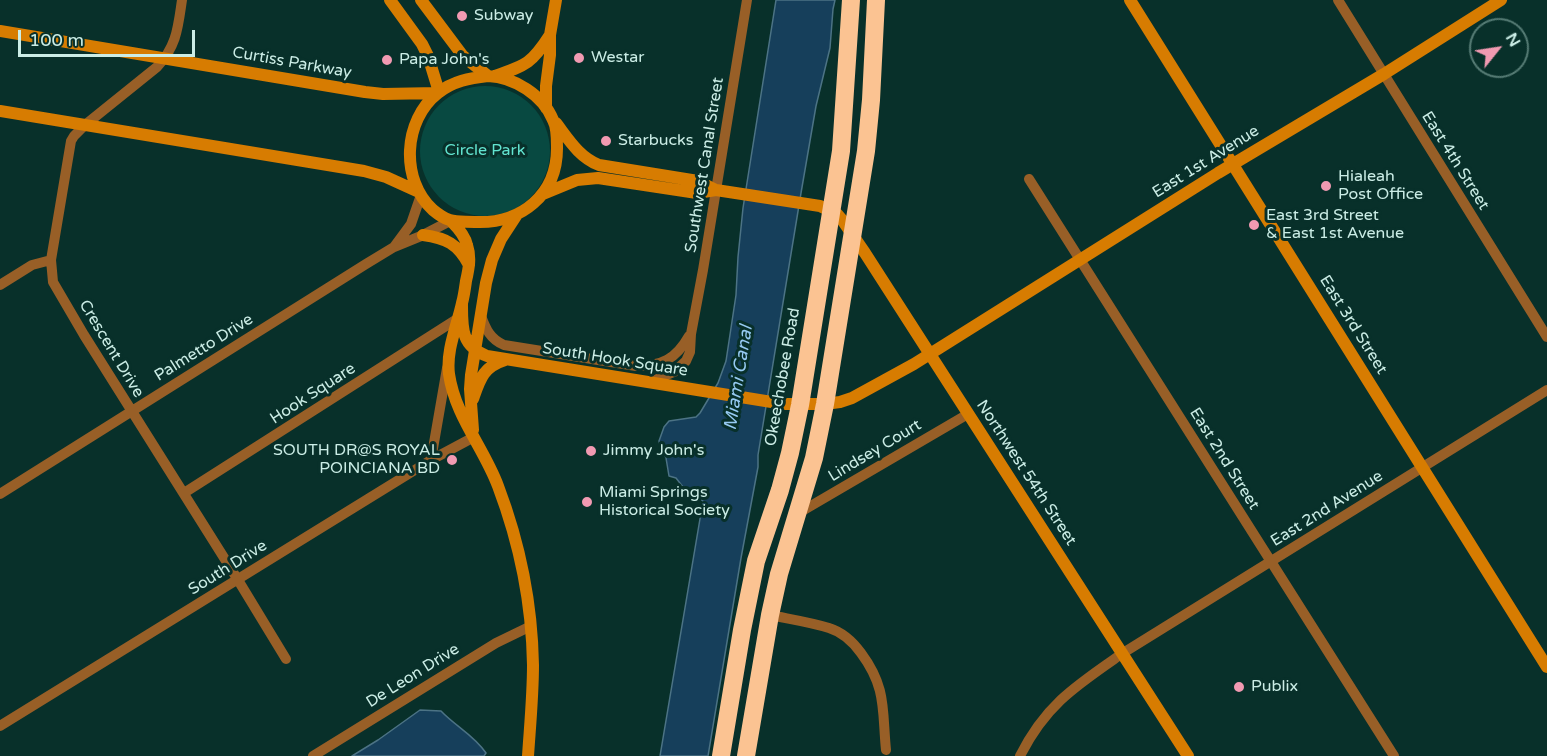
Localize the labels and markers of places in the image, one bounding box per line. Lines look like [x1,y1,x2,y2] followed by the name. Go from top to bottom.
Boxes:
[474,6,533,26] place label: Subway
[455,9,469,23] marker: Subway
[591,48,644,68] place label: Westar
[399,50,489,70] place label: Papa John's
[572,51,586,65] marker: Westar
[380,53,394,67] marker: Papa John's
[618,131,693,151] place label: Starbucks
[599,134,613,148] marker: Starbucks
[1338,167,1423,205] place label: Hialeah Post Office
[1319,179,1333,193] marker: Hialeah Post Office
[1266,206,1404,244] place label: East 3rd Street & East 1st Avenue
[1247,218,1261,232] marker: East 3rd Street & East 1st Avenue
[273,441,440,479] place label: SOUTH DR@S ROYAL POINCIANA BD
[603,441,704,461] place label: Jimmy John's
[584,444,598,458] marker: Jimmy John's
[445,453,459,467] marker: SOUTH DR@S ROYAL POINCIANA BD
[599,483,730,521] place label: Miami Springs Historical Society
[580,495,594,509] marker: Miami Springs Historical Society
[1251,677,1298,697] place label: Publix
[1232,680,1246,694] marker: Publix

